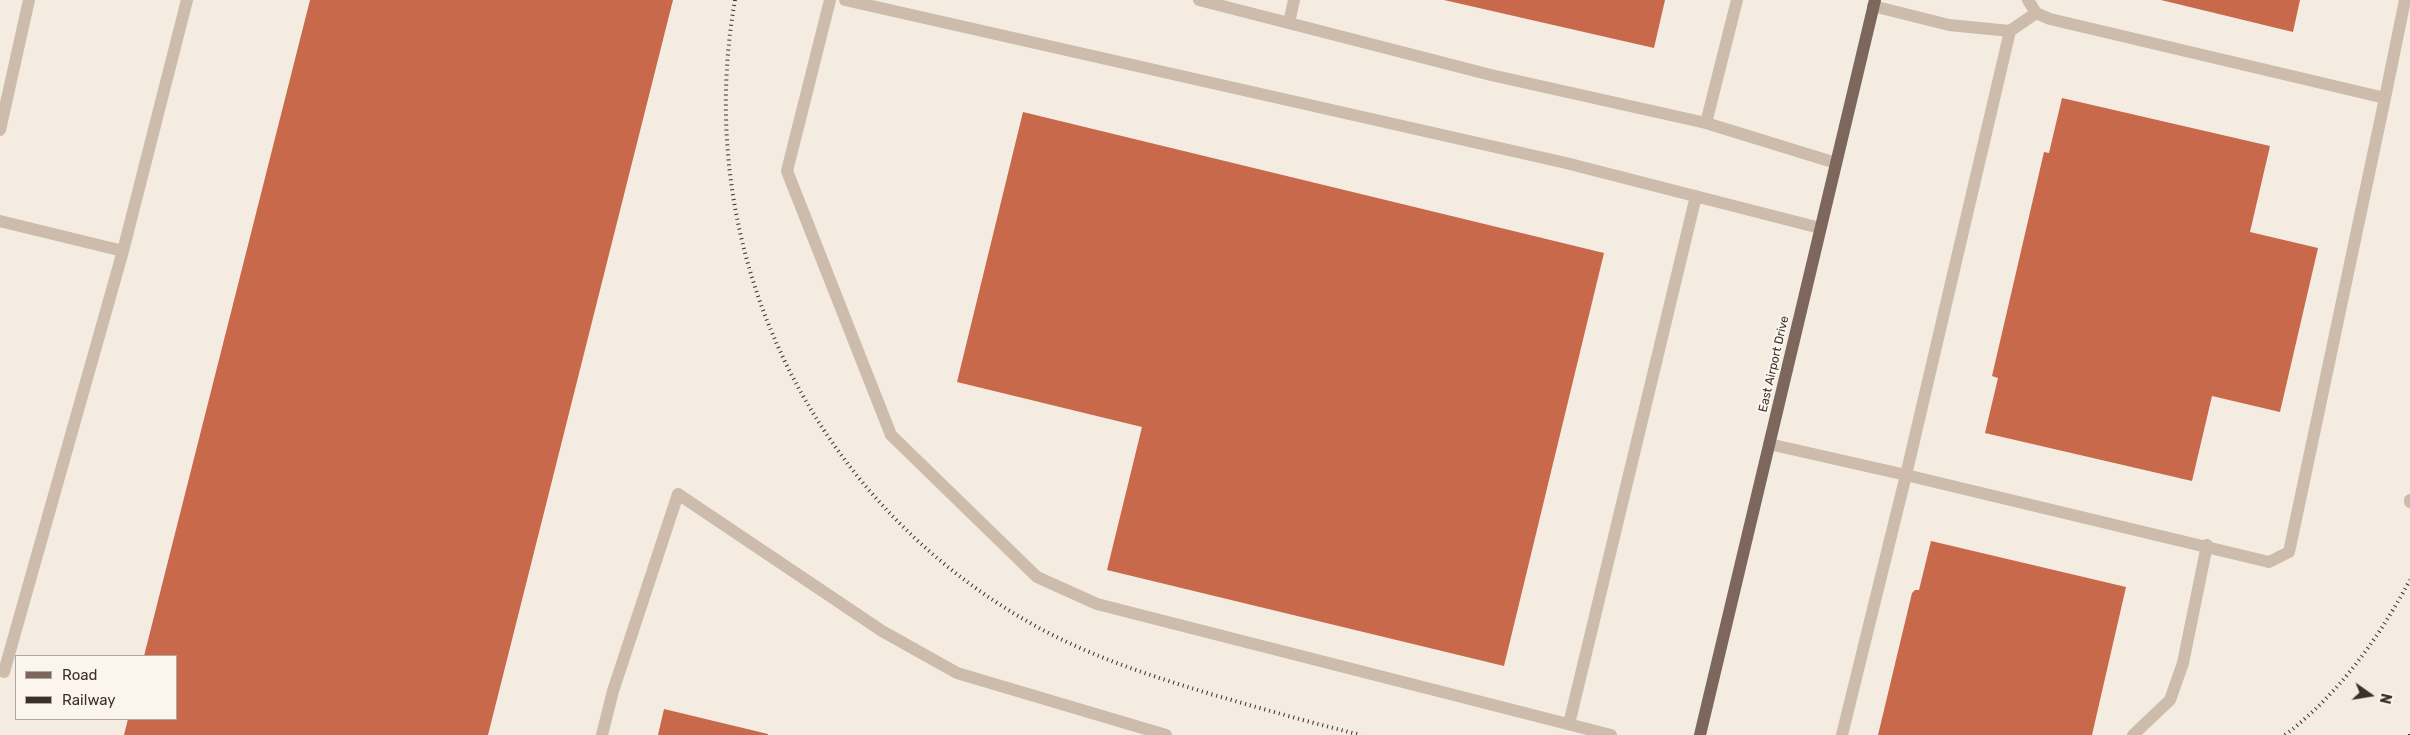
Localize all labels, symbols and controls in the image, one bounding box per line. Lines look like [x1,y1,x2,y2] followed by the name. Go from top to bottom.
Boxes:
[1756,315,1792,413] street label: East Airport Drive
[15,655,178,720] legend
[62,666,98,684] text: Road
[2345,670,2395,720] north arrow
[62,691,116,709] text: Railway
[2376,692,2395,705] text: N

